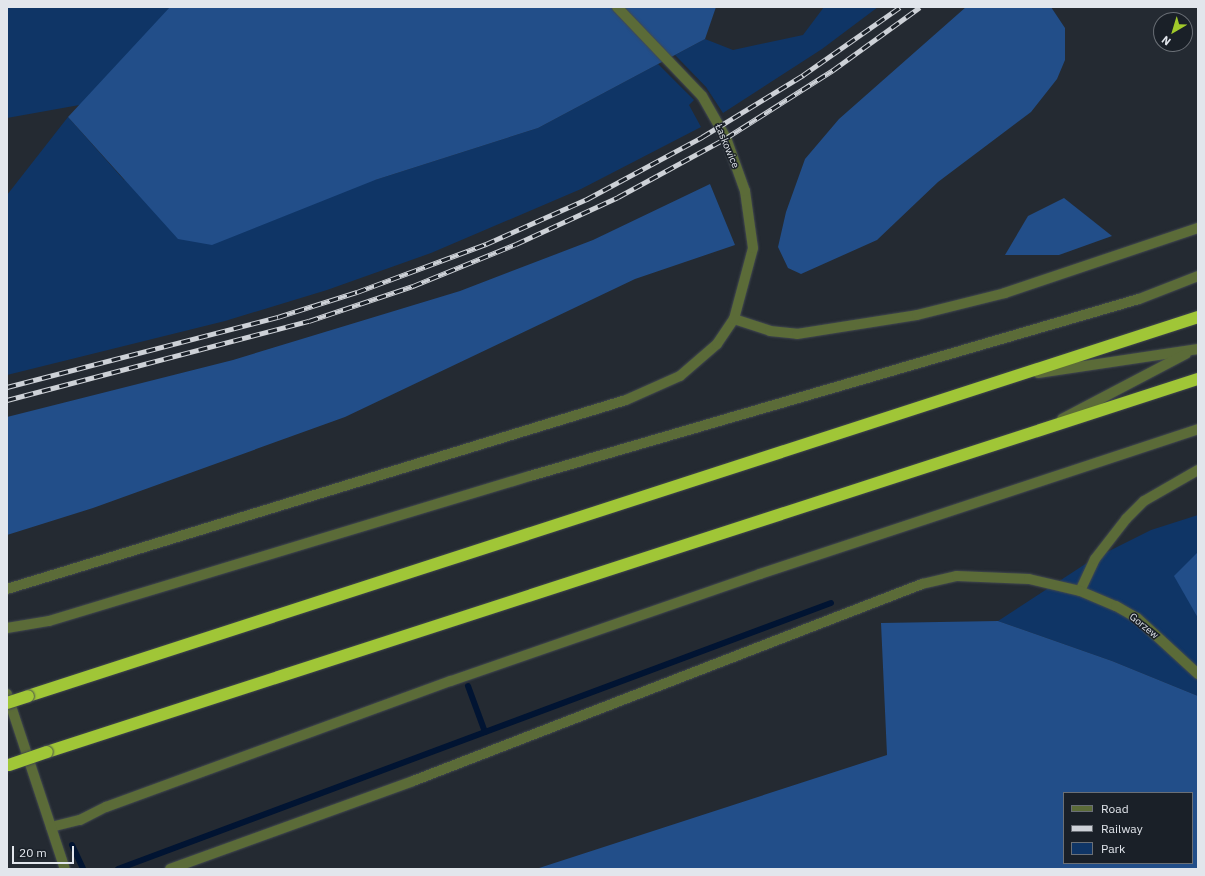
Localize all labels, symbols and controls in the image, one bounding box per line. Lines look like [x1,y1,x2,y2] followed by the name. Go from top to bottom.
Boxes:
[1153,12,1193,52] north arrow
[1159,33,1174,49] text: N
[712,122,742,170] street label: Łaskowice
[1127,611,1161,641] street label: Gorzew
[1063,792,1193,864] legend
[1101,801,1129,816] text: Road
[1101,821,1143,836] text: Railway
[14,838,76,864] scale bar
[1101,841,1125,856] text: Park
[19,845,47,860] text: 20 m

